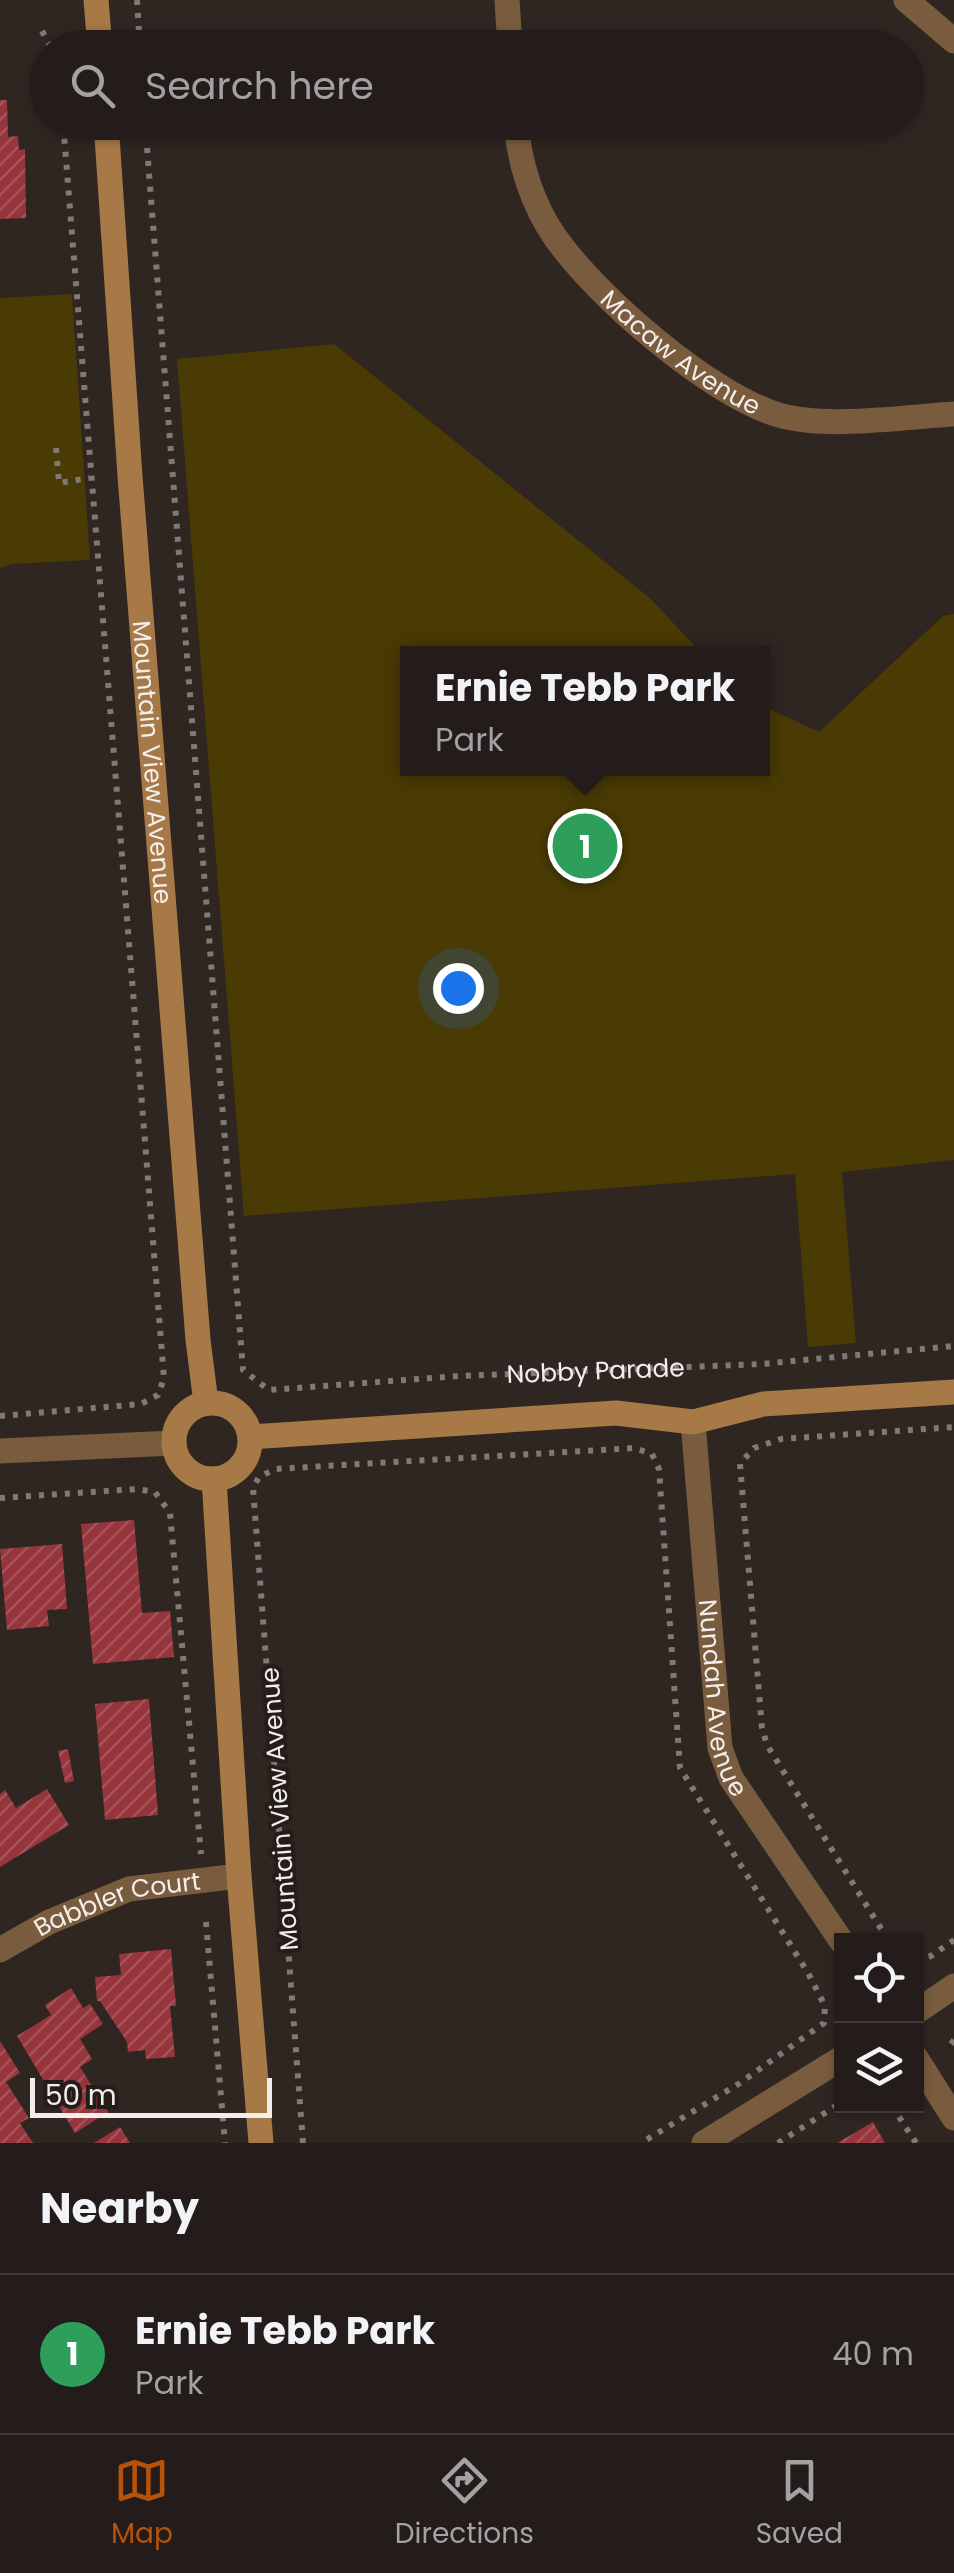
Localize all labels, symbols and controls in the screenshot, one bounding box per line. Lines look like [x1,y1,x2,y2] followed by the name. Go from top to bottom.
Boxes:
[30,30,924,140] search box
[65,58,120,113] icon: search
[145,59,374,112] text: Search here
[593,282,766,424] street label: Macaw Avenue
[123,619,181,905] street label: Mountain View Avenue
[400,646,770,776] popup
[435,661,735,714] text: Ernie Tebb Park
[435,717,504,762] text: Park
[552,808,618,884] pin: 1
[433,963,484,1014] your location
[506,1350,685,1392] street label: Nobby Parade
[690,1598,756,1804] street label: Nundah Avenue
[252,1666,307,1952] street label: Mountain View Avenue
[27,1864,202,1945] street label: Babbler Court
[834,1933,924,2113] map controls
[834,1933,924,2023] button: locate
[834,2023,924,2113] button: layers
[30,2073,272,2118] scale bar
[45,2076,116,2115] text: 50 m
[40,2179,199,2238] text: Nearby
[135,2304,435,2357] text: Ernie Tebb Park
[66,2331,79,2376] text: 1
[832,2331,914,2376] text: 40 m
[135,2360,204,2405] text: Park
[111,2453,173,2555] tab: Map
[395,2453,534,2555] tab: Directions
[756,2453,843,2555] tab: Saved

